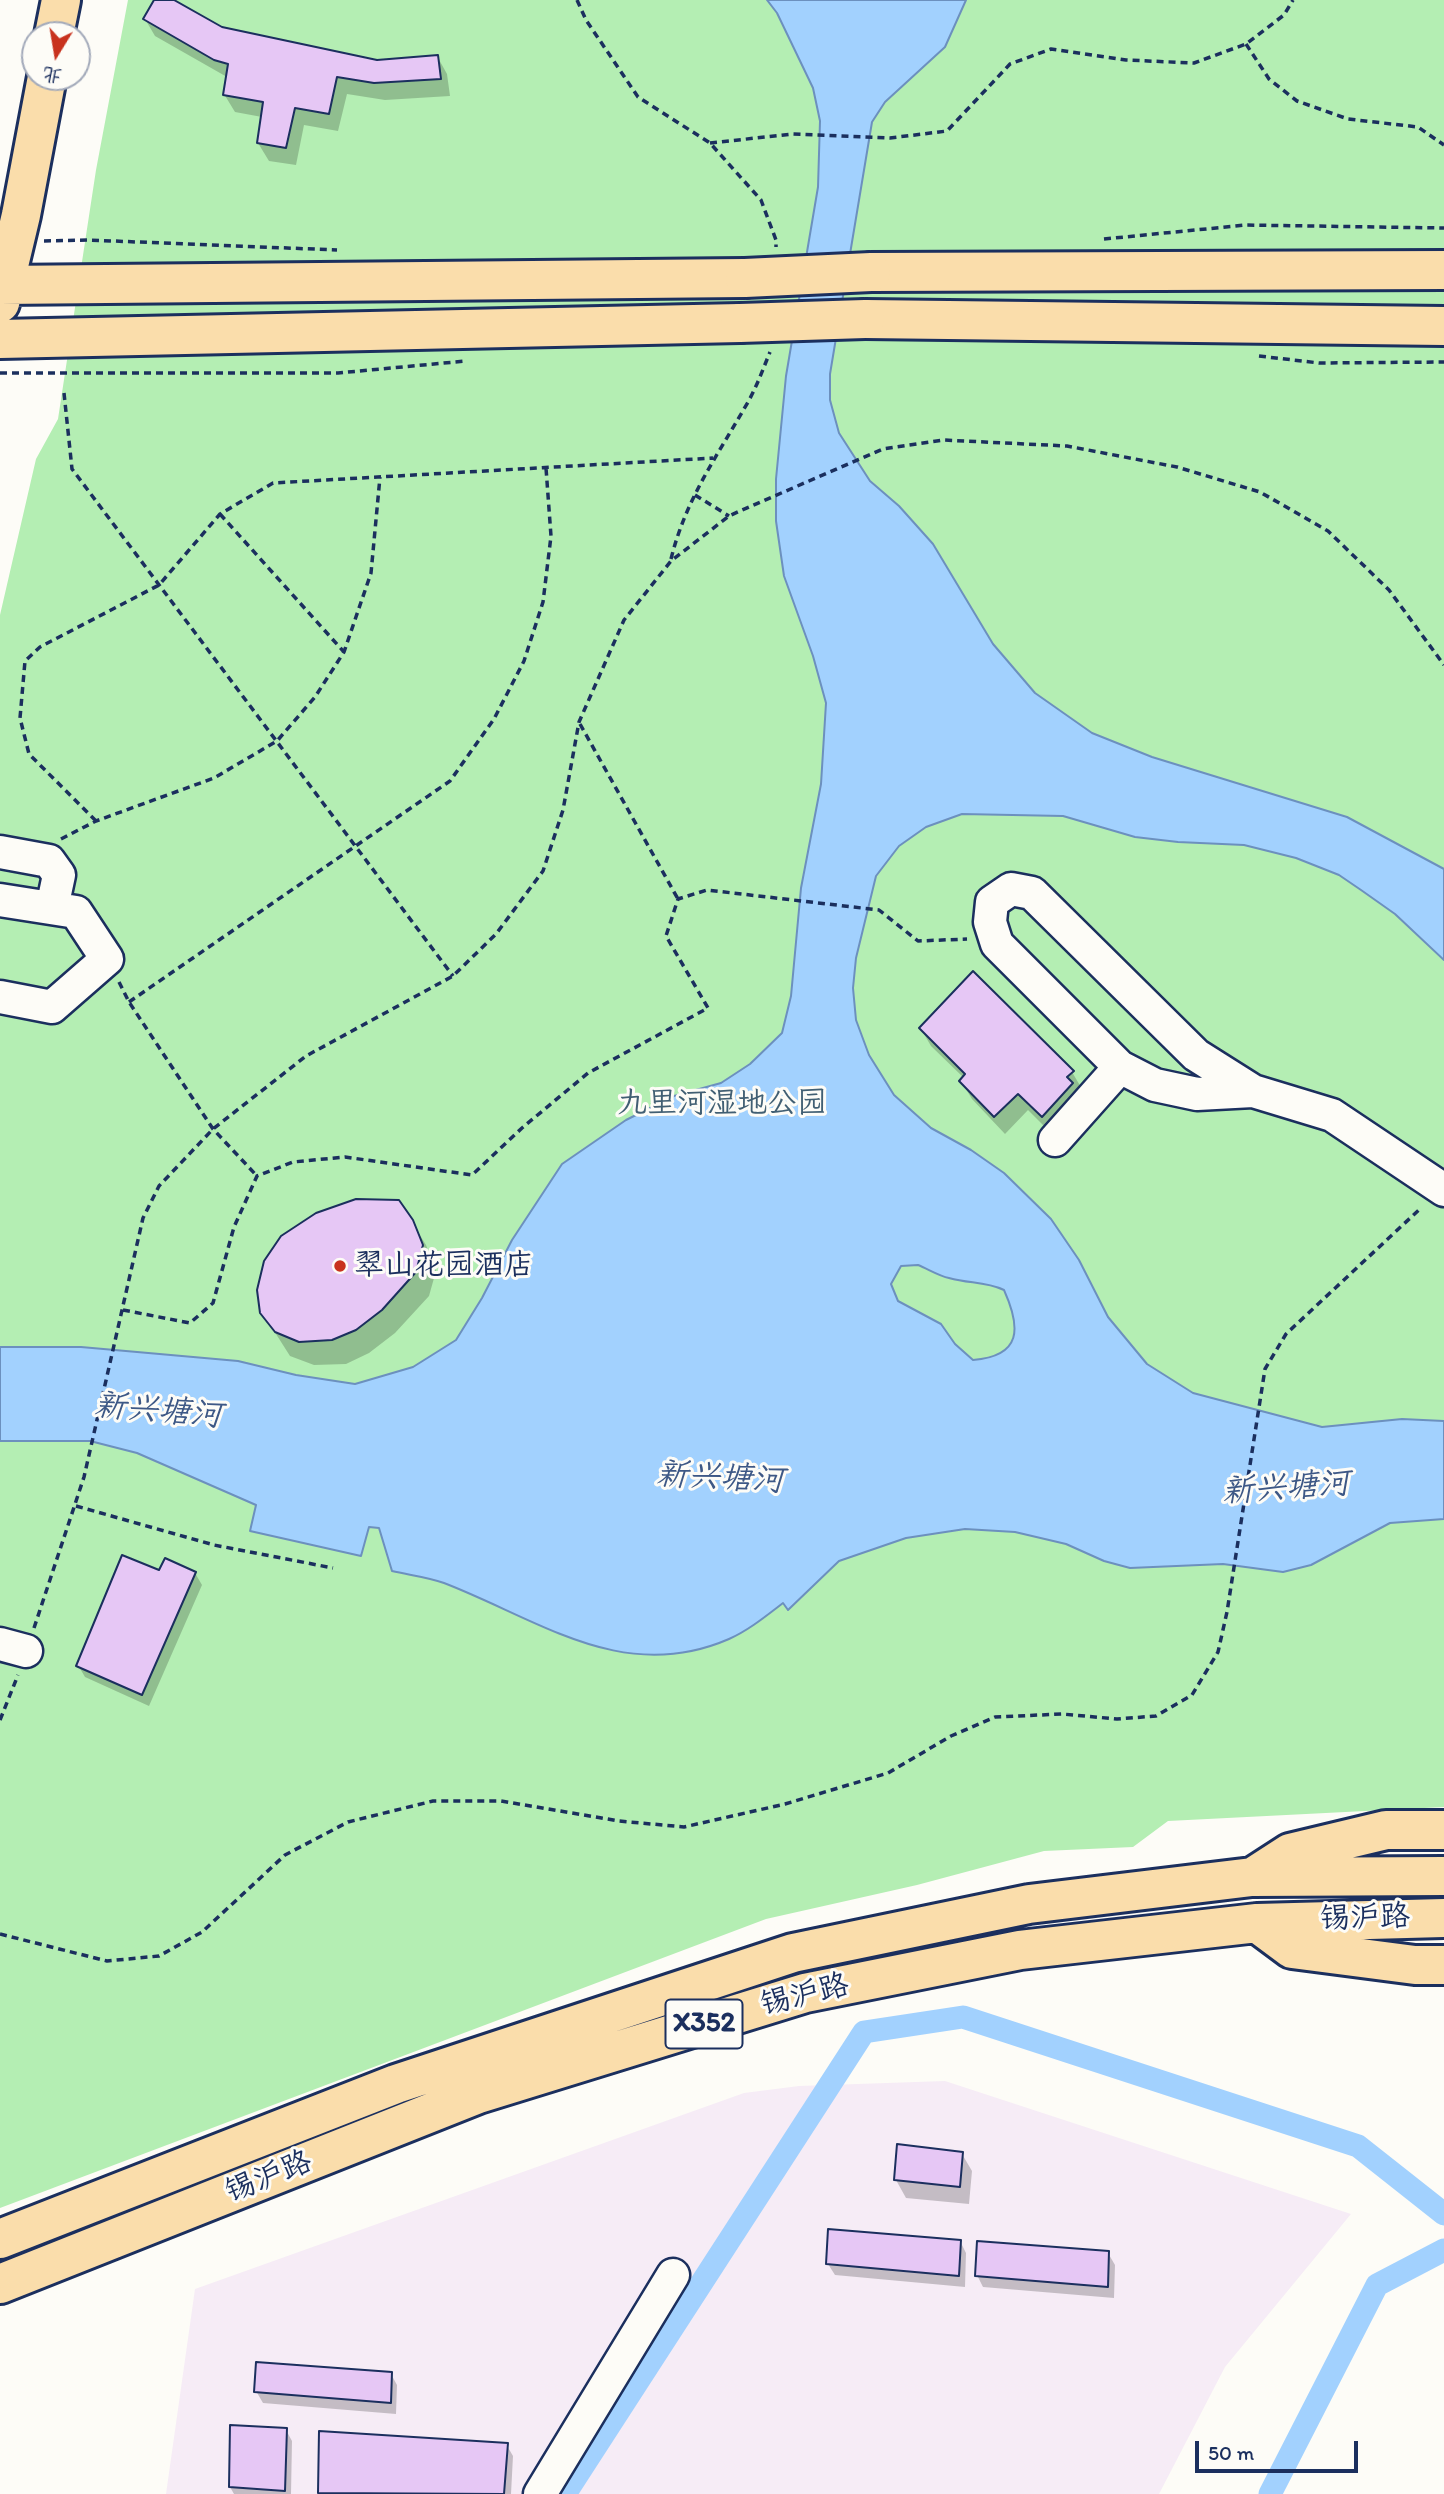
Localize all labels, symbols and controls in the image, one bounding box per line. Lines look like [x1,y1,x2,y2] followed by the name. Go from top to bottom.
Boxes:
[21,21,91,91] north arrow
[41,62,64,88] text: 北
[617,1086,827,1122] park label: 九里河湿地公园
[354,1248,534,1284] place label: 翠山花园酒店
[332,1258,348,1274] marker: 翠山花园酒店
[93,1387,223,1437] water label: 新兴塘河
[655,1456,785,1502] water label: 新兴塘河
[1221,1465,1351,1513] water label: 新兴塘河
[1319,1899,1411,1939] street label: 锡沪路
[757,1968,853,2024] street label: 锡沪路
[666,2000,742,2048] road number: X352
[221,2144,317,2212] street label: 锡沪路
[1199,2428,1362,2472] scale bar
[1208,2440,1254,2465] text: 50 m

